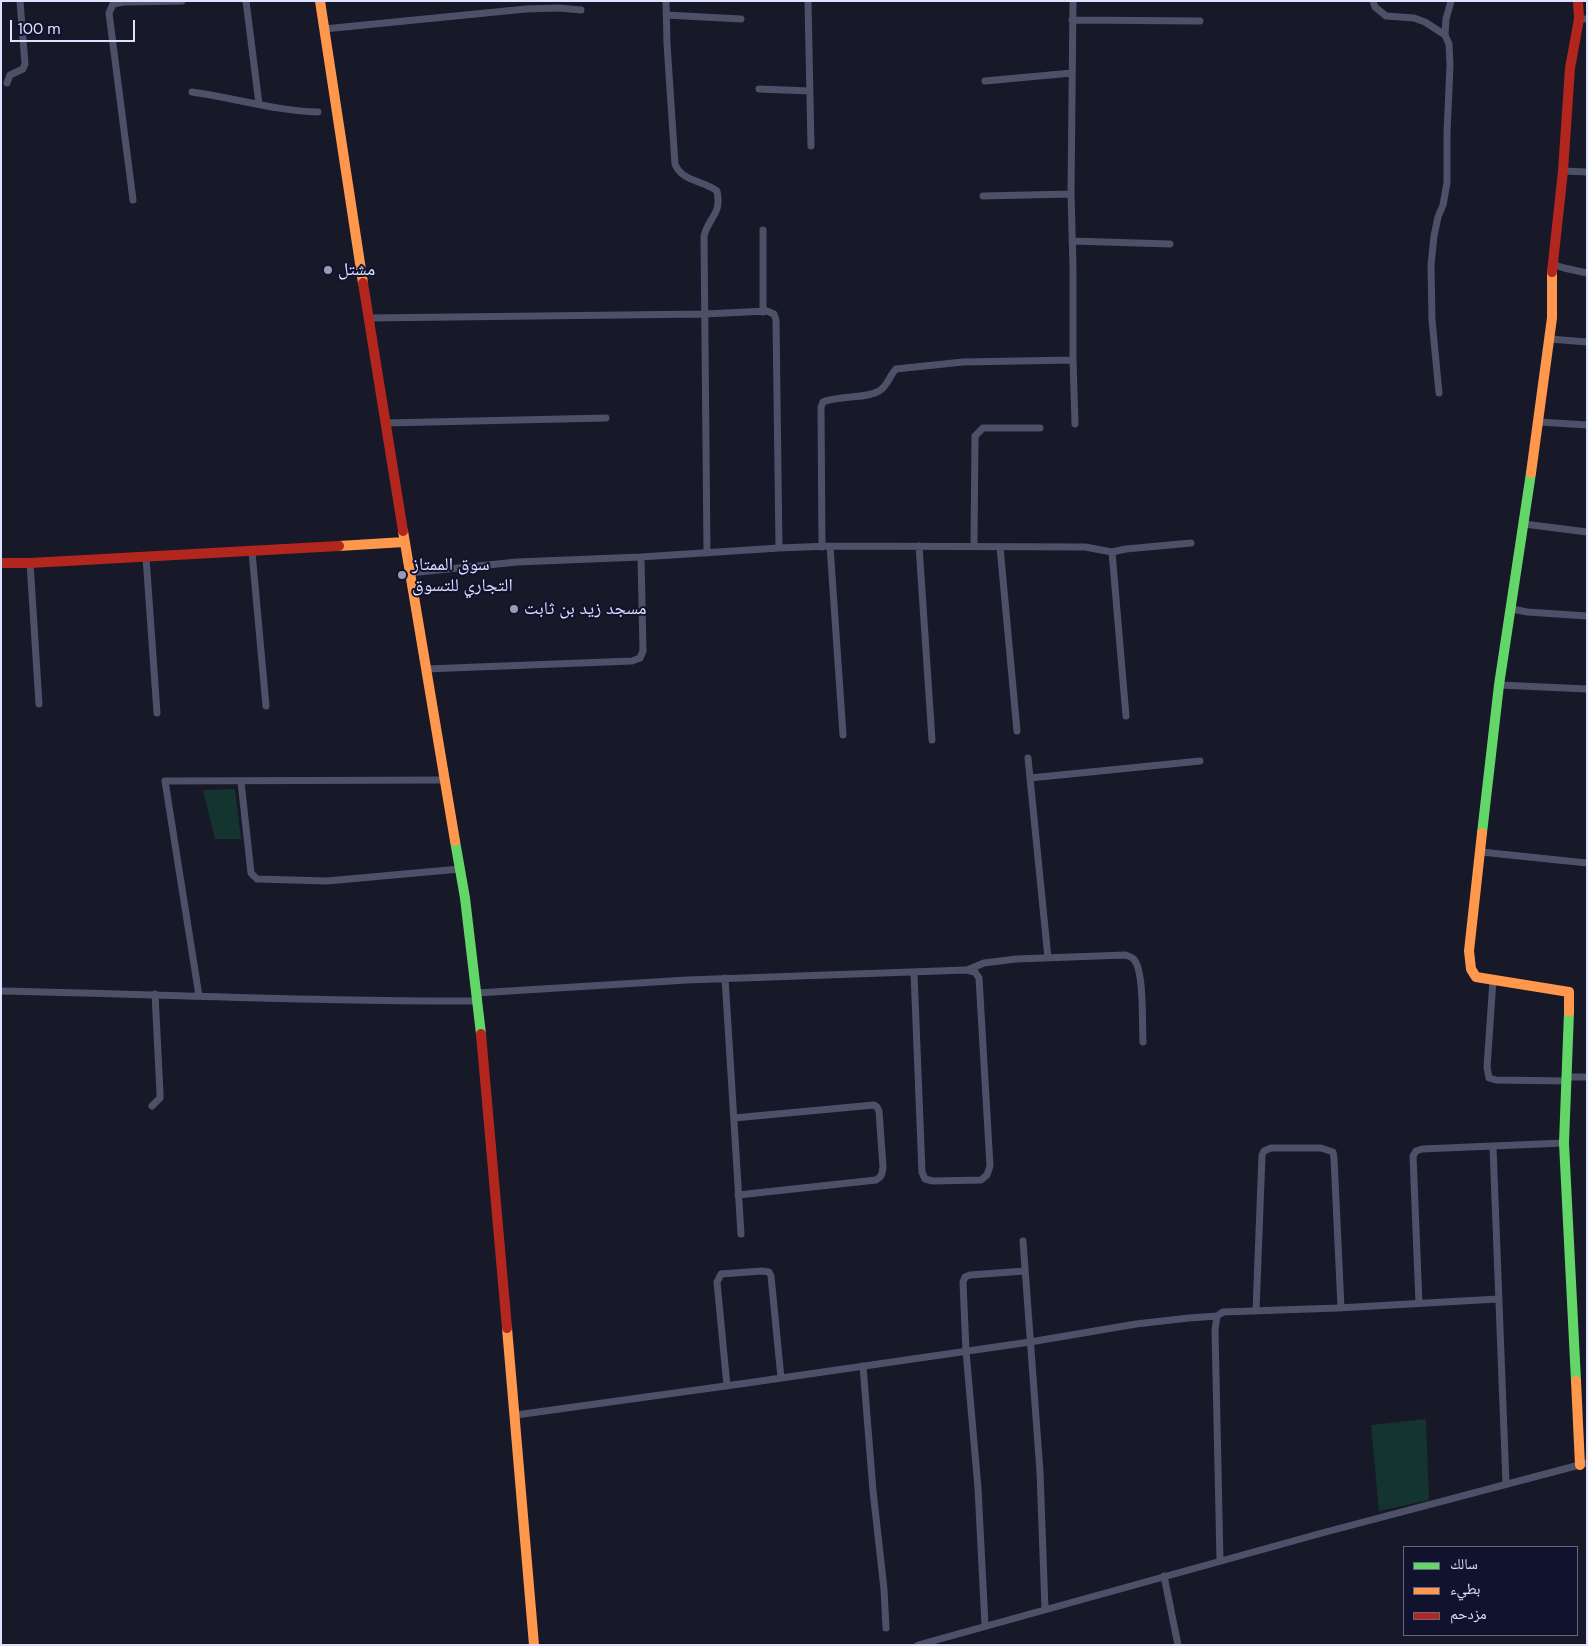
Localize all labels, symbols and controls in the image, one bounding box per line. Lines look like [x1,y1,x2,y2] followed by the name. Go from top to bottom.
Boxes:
[12,10,138,42] scale bar
[18,19,61,39] text: 100 m
[338,259,375,281] place label: مشتل
[322,264,334,276] marker: مشتل
[412,554,513,596] place label: سوق الممتاز التجاري للتسوق
[396,569,408,581] marker: سوق الممتاز التجاري للتسوق
[524,598,647,620] place label: مسجد زيد بن ثابت
[508,603,520,615] marker: مسجد زيد بن ثابت
[1403,1546,1578,1636] legend
[1450,1554,1478,1574] text: سالك
[1450,1579,1480,1599] text: بطيء
[1450,1604,1487,1624] text: مزدحم

